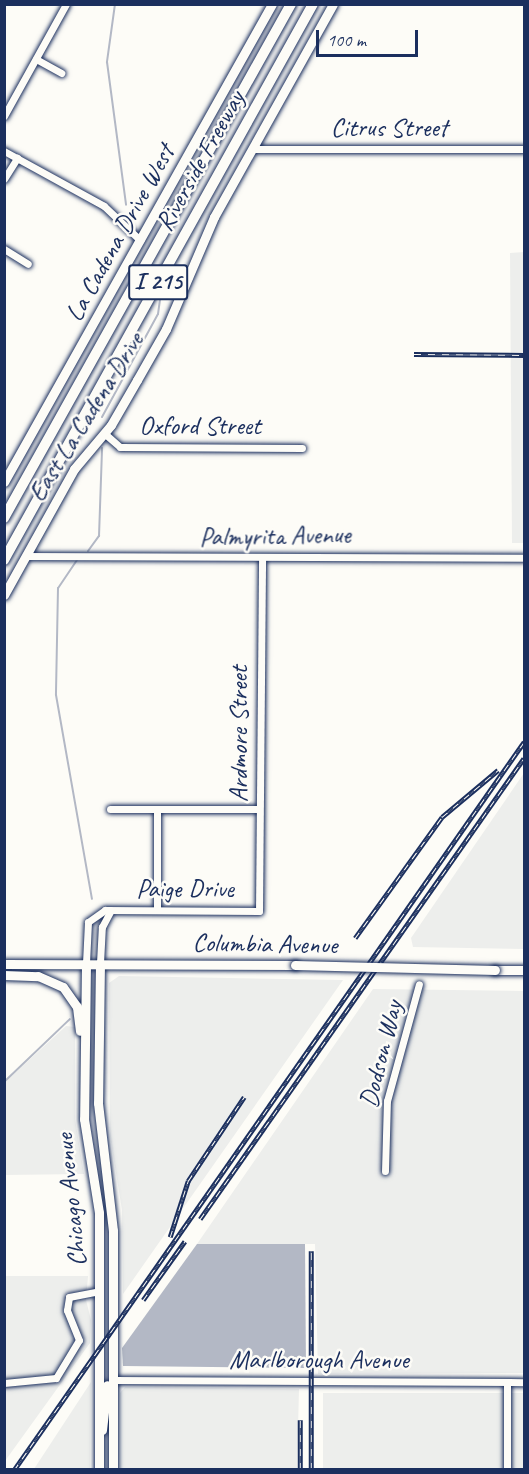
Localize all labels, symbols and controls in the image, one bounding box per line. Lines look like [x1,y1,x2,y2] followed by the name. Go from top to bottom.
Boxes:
[319,18,421,56] scale bar
[327,29,366,51] text: 100 m
[149,86,251,236] street label: Riverside Freeway
[331,112,447,144] street label: Citrus Street
[58,139,182,327] street label: La Cadena Drive West
[128,261,188,303] road number: I 215
[21,326,151,508] street label: East La Cadena Drive
[139,410,261,442] street label: Oxford Street
[199,519,351,553] street label: Palmyrita Avenue
[223,666,255,802] street label: Ardmore Street
[136,873,234,905] street label: Paige Drive
[192,927,338,961] street label: Columbia Avenue
[353,997,409,1111] street label: Dodson Way
[49,1132,93,1268] street label: Chicago Avenue
[229,1344,409,1376] street label: Marlborough Avenue

